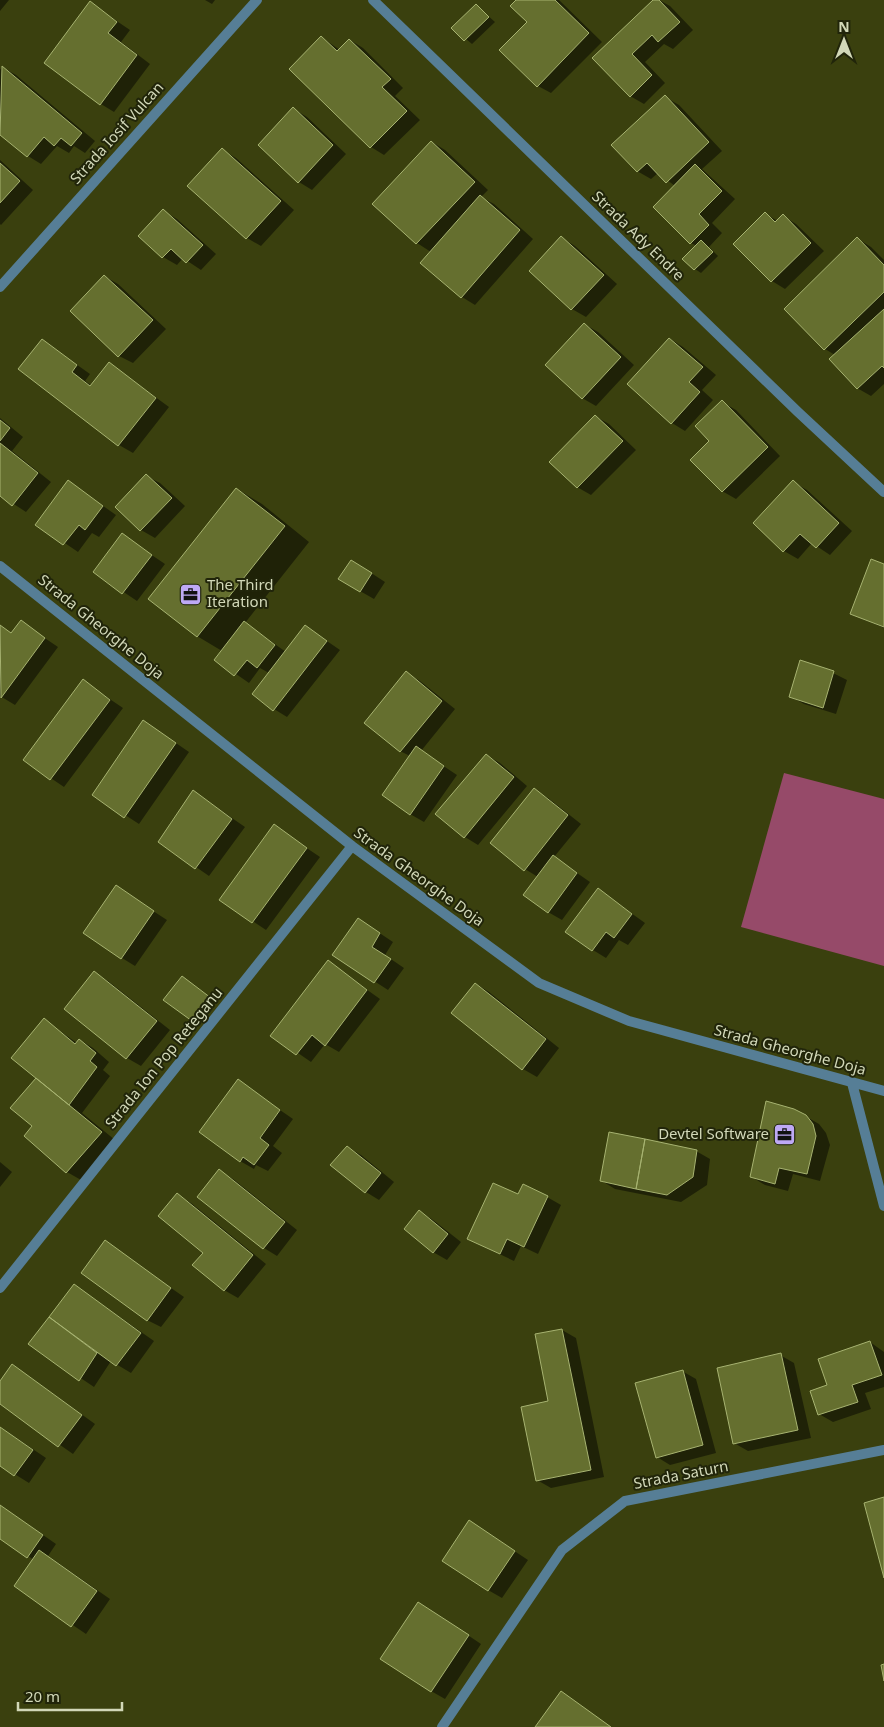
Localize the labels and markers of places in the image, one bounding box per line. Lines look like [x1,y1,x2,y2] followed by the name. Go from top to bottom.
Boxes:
[207,574,274,611] place label: The Third Iteration
[179,582,203,606] office icon: The Third Iteration
[773,1122,797,1146] office icon: Devtel Software
[658,1123,769,1143] place label: Devtel Software

